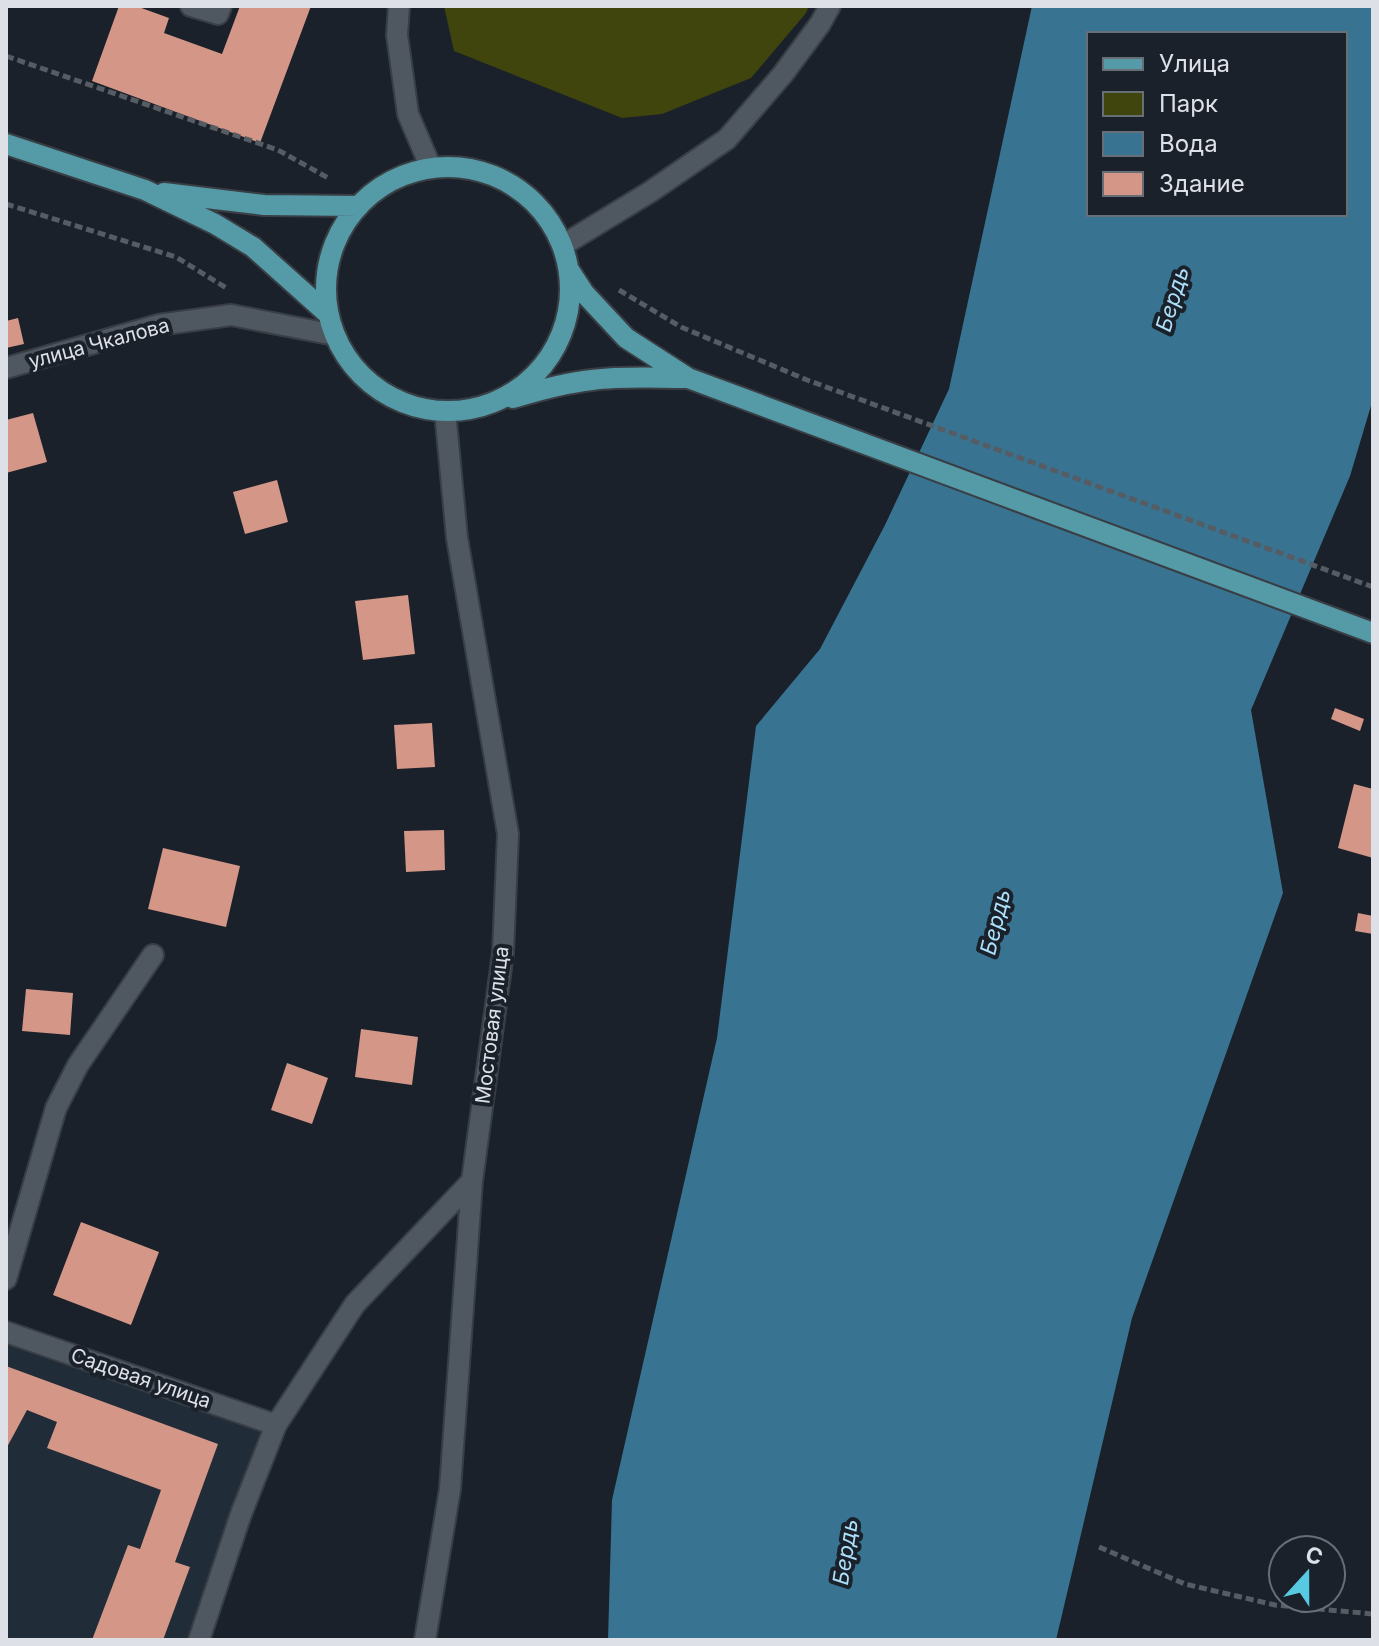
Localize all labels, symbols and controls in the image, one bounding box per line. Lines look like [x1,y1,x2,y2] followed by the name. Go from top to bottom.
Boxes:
[1087,32,1347,216] legend
[1159,49,1230,78] text: Улица
[1159,89,1218,118] text: Парк
[1159,129,1218,158] text: Вода
[1159,169,1245,198] text: Здание
[1150,263,1194,335] water label: Бердь
[26,313,172,373] street label: улица Чкалова
[974,887,1016,957] water label: Бердь
[470,945,514,1105] street label: Мостовая улица
[68,1343,214,1413] street label: Садовая улица
[827,1517,863,1587] water label: Бердь
[1267,1534,1347,1614] north arrow
[1302,1540,1326,1570] text: С

